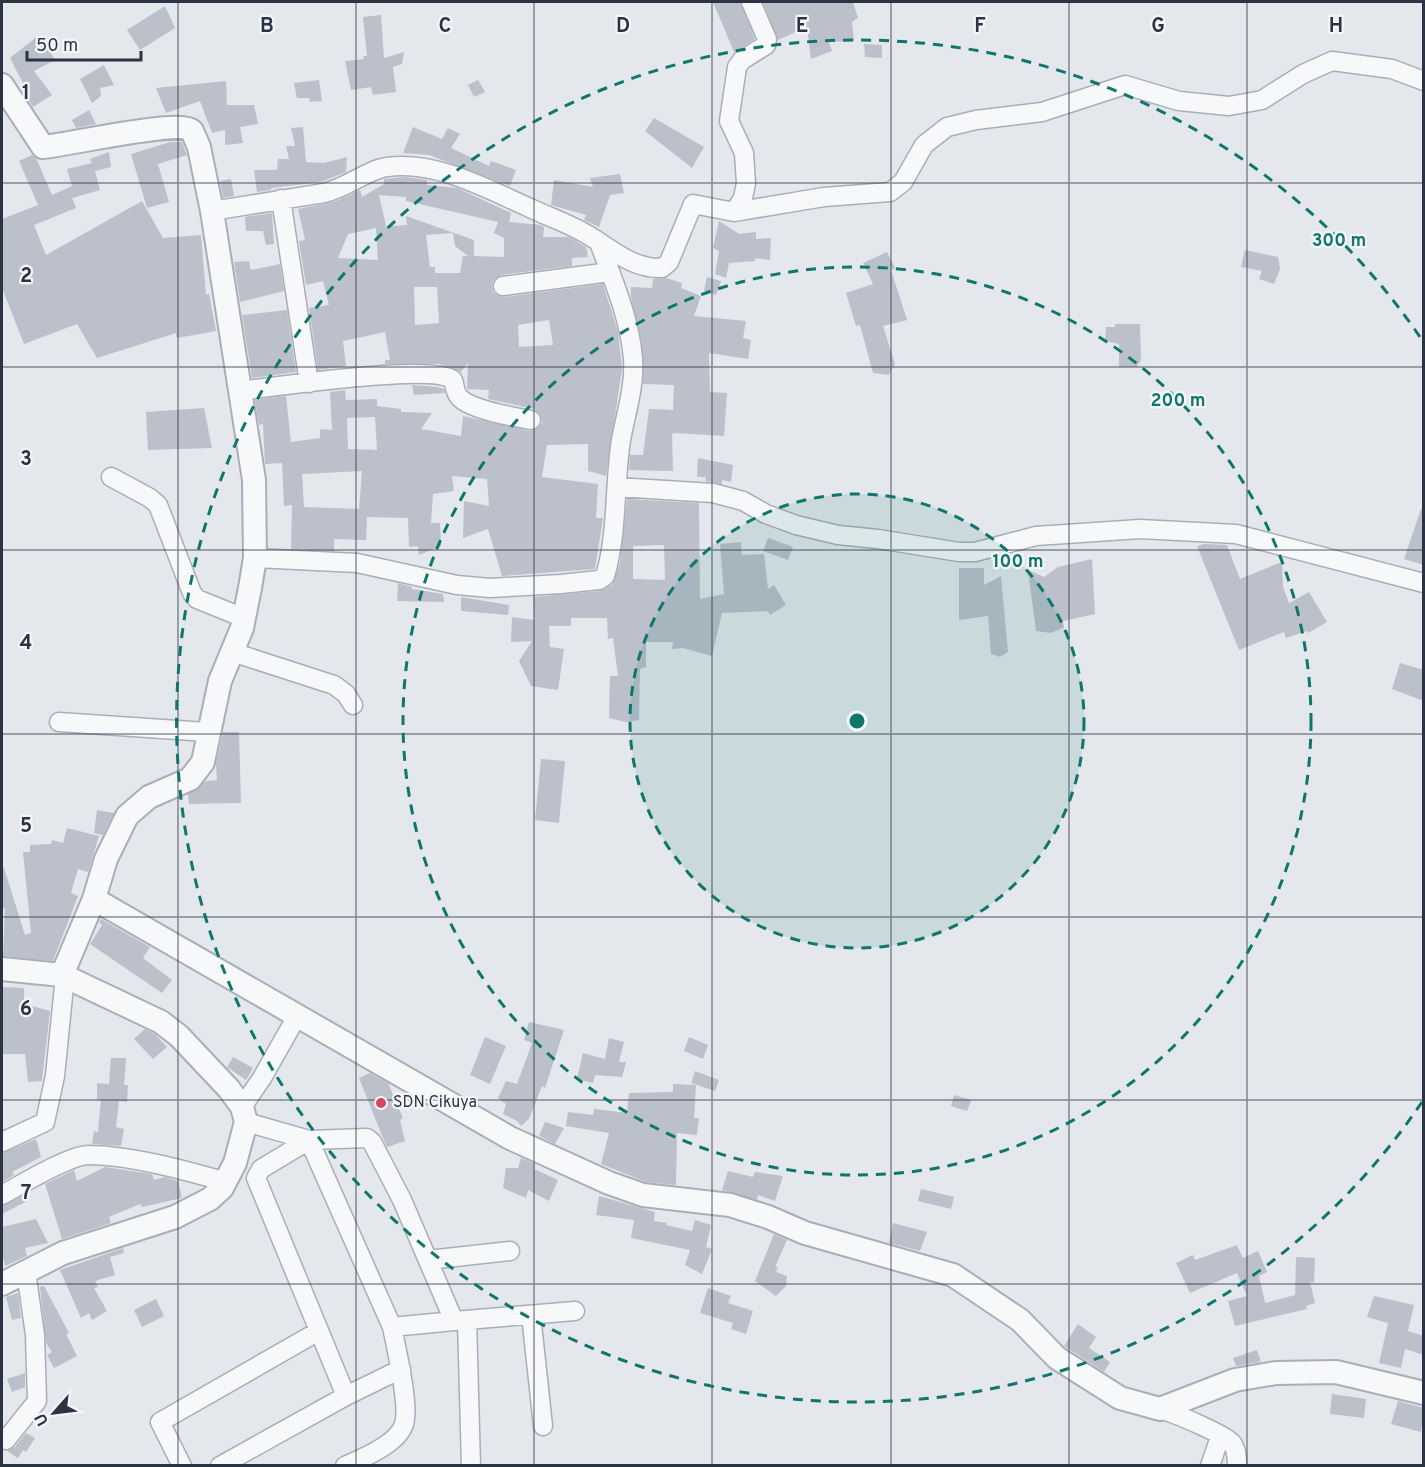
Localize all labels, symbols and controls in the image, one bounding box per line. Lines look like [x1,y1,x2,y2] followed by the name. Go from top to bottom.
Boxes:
[260,14,274,40] text: B
[439,14,451,40] text: C
[616,14,630,40] text: D
[796,14,808,40] text: E
[974,14,986,40] text: F
[1151,14,1165,40] text: G
[1329,14,1343,40] text: H
[27,24,141,62] scale bar
[36,35,78,58] text: 50 m
[22,81,30,107] text: 1
[1312,230,1366,253] text: 300 m
[20,264,32,290] text: 2
[1150,390,1206,413] text: 200 m
[20,447,32,473] text: 3
[992,551,1044,574] text: 100 m
[20,631,32,657] text: 4
[847,711,867,731] centre of rings
[20,814,32,840] text: 5
[20,997,32,1023] text: 6
[393,1093,477,1113] place label: SDN Cikuya
[374,1096,388,1110] marker: SDN Cikuya
[21,1181,31,1207] text: 7
[24,1383,84,1443] north arrow
[31,1409,54,1429] text: U

